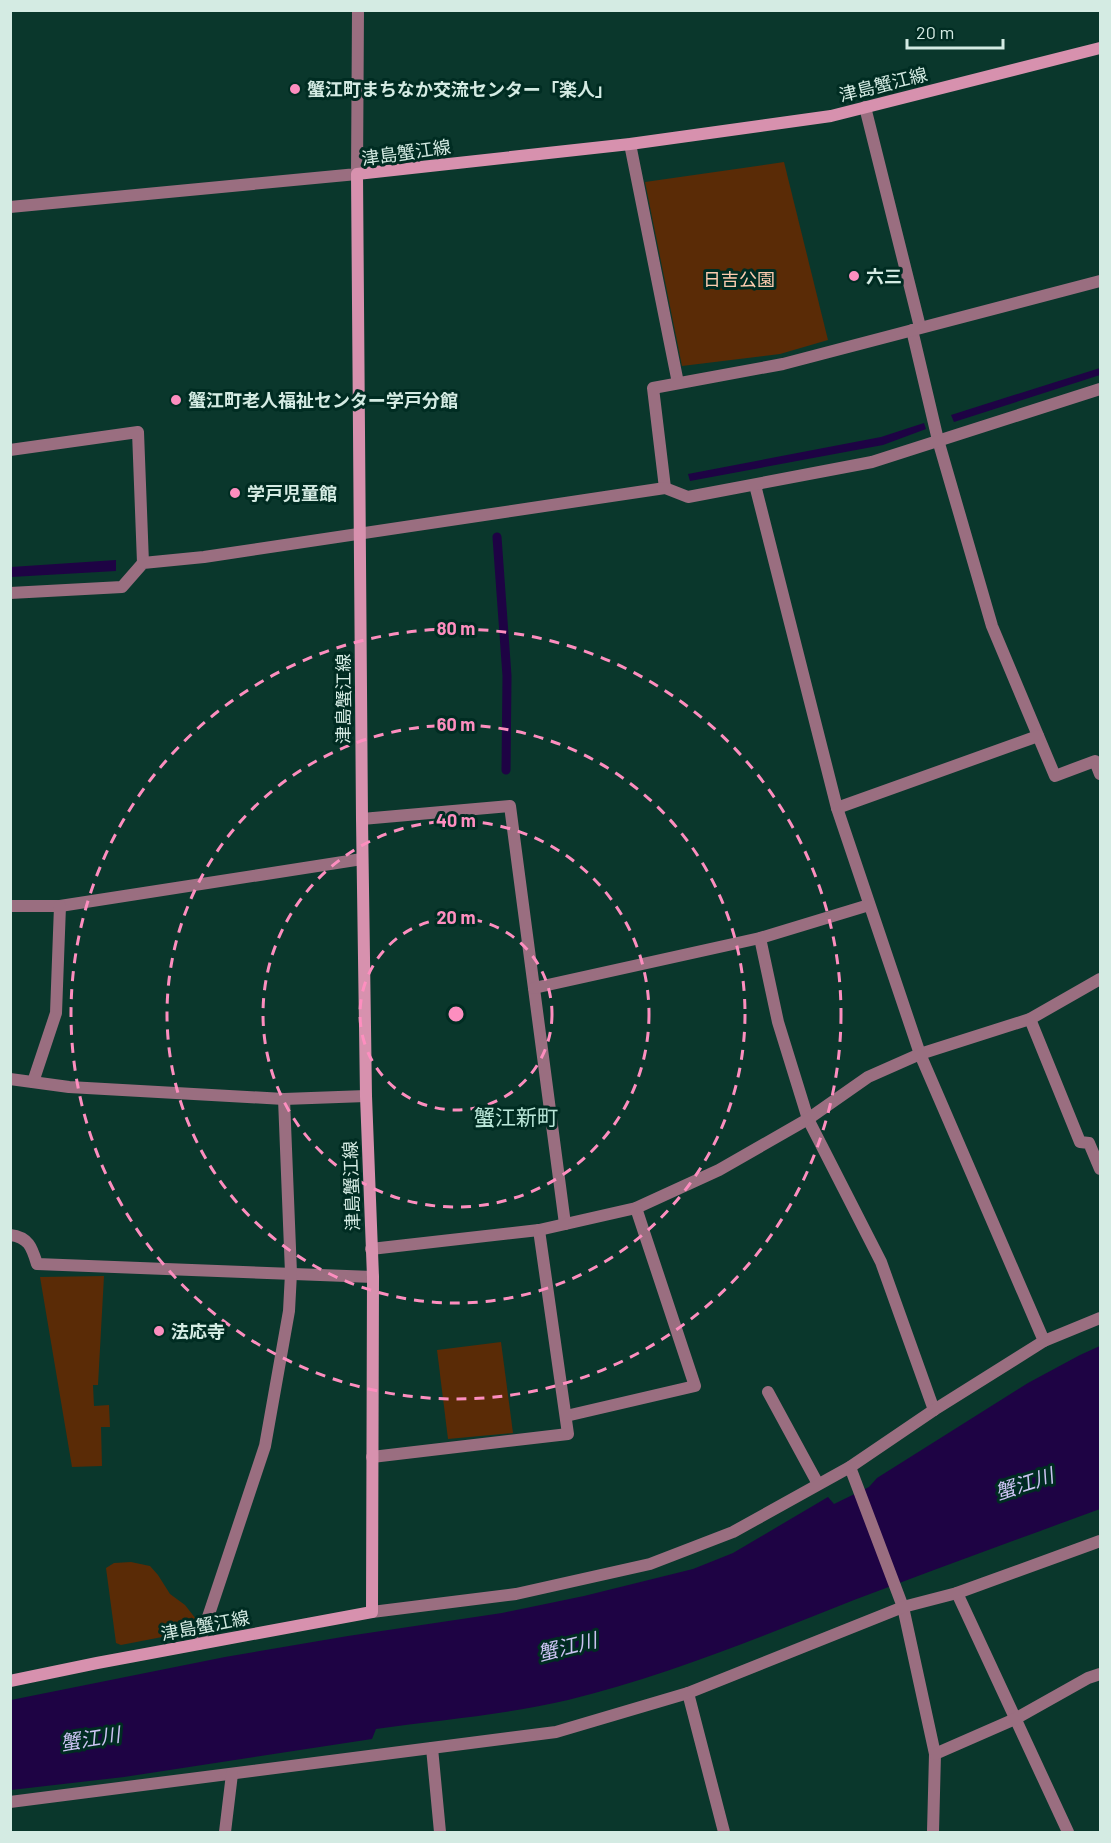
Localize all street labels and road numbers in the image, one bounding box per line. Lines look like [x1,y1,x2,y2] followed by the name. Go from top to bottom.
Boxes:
[837,62,929,106] street label: 津島蟹江線
[360,135,452,169] street label: 津島蟹江線
[332,654,354,744] street label: 津島蟹江線
[338,1141,364,1231] street label: 津島蟹江線
[159,1606,251,1644] street label: 津島蟹江線

